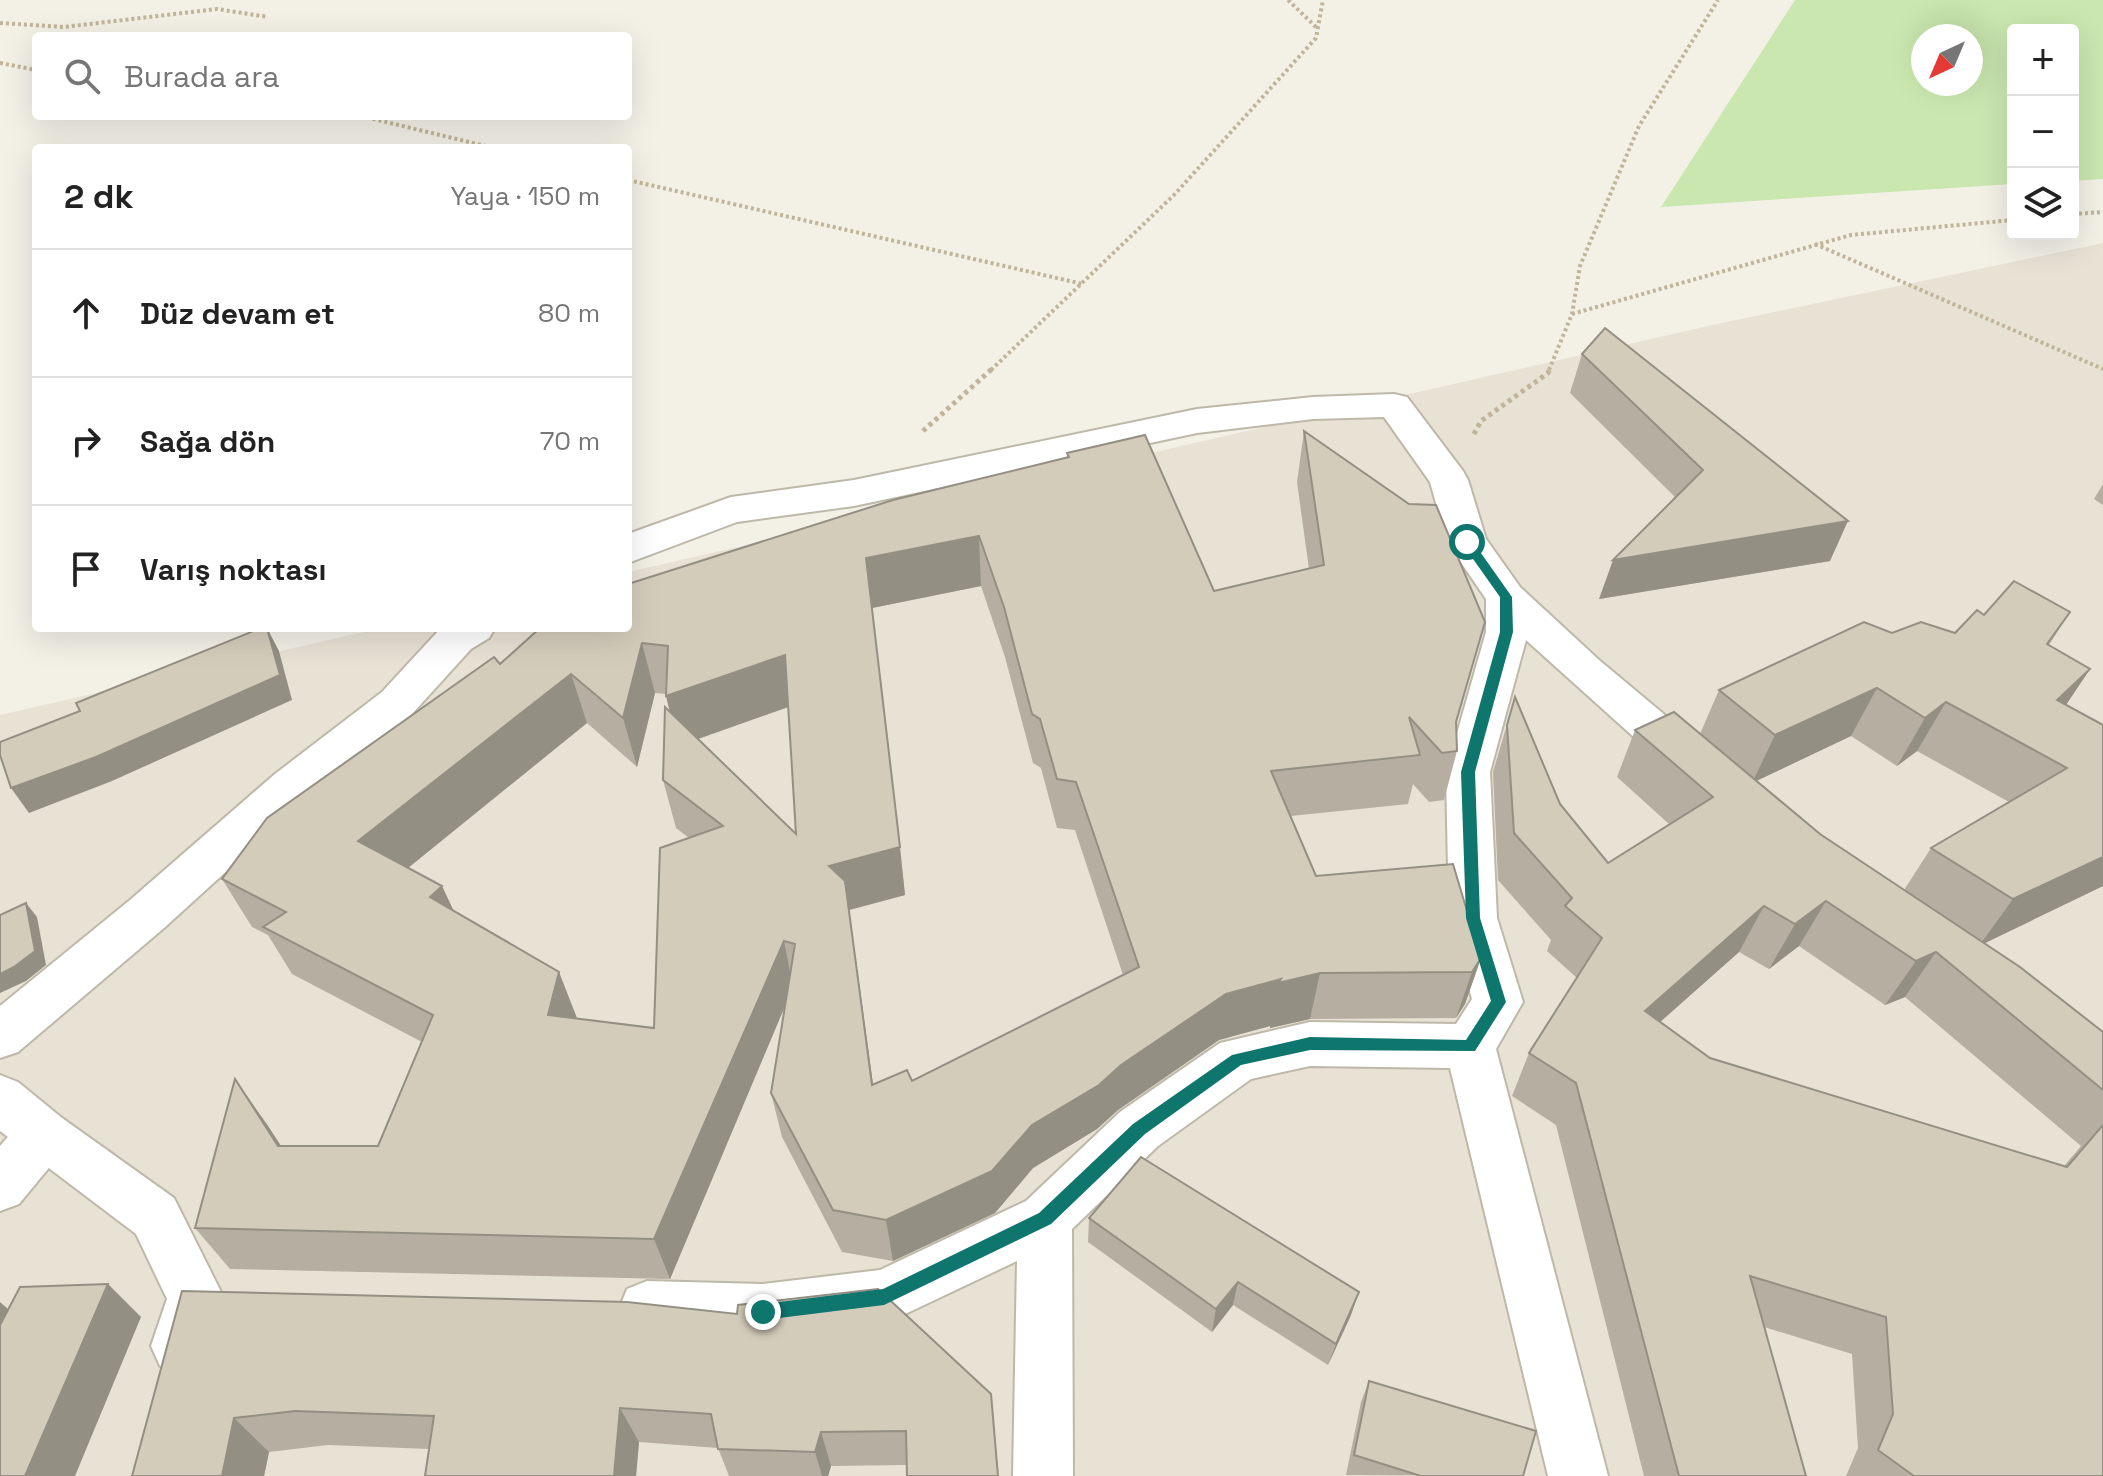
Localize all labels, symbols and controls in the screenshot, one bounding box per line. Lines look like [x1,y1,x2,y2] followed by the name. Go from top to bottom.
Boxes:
[1911,24,1983,96] north arrow
[2007,24,2079,240] map controls
[2007,24,2079,96] button: +
[32,32,632,120] search box
[60,54,104,98] icon: search
[124,57,279,96] text: Burada ara
[2007,96,2079,168] button: −
[2007,168,2079,240] button: layers
[64,175,134,218] text: 2 dk
[450,179,600,213] text: Yaya · 150 m
[64,291,108,335] icon: ahead
[140,294,335,333] text: Düz devam et
[538,296,600,330] text: 80 m
[64,419,108,463] icon: right
[140,422,275,461] text: Sağa dön
[540,424,600,458] text: 70 m
[1449,524,1485,560] route start
[64,547,108,591] icon: arrive
[140,550,327,589] text: Varış noktası
[745,1294,781,1330] route end

